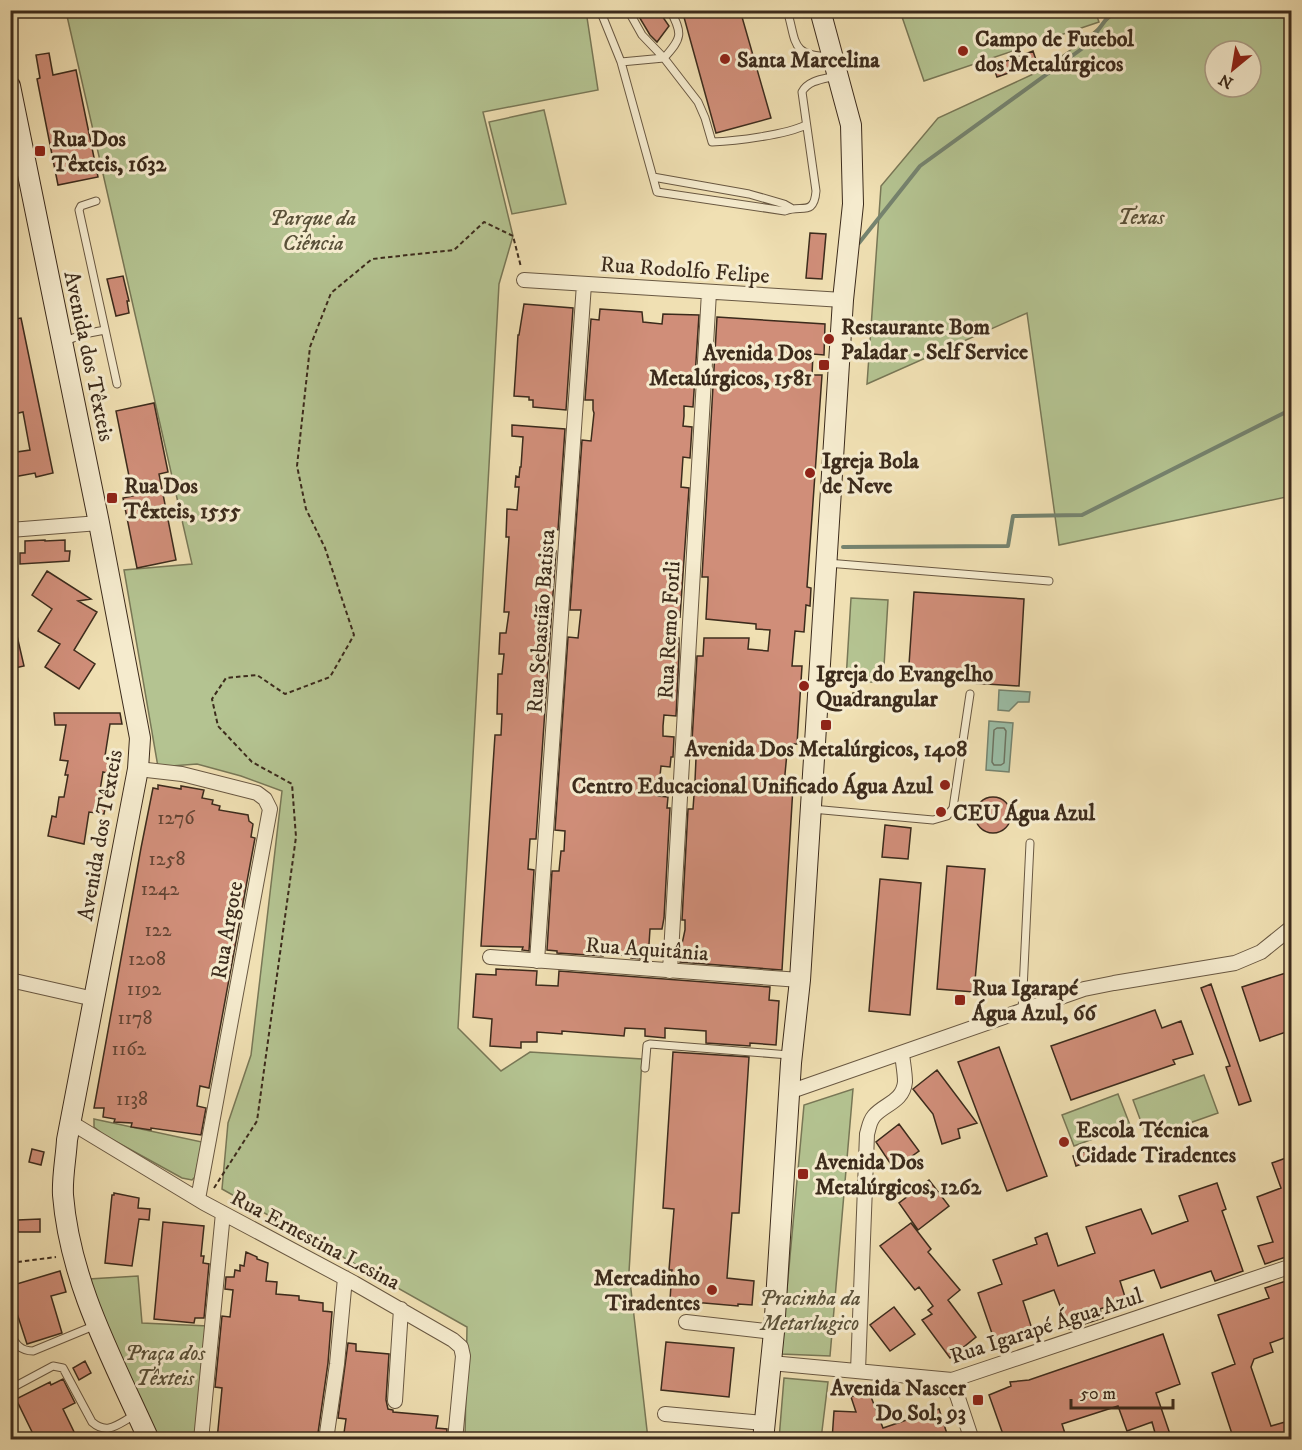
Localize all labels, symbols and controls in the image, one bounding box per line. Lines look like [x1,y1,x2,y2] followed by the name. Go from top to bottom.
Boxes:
[975,26,1134,78] place label: Campo de Futebol dos Metalúrgicos
[1203,39,1263,99] north arrow
[956,44,970,58] marker: Campo de Futebol dos Metalúrgicos
[737,47,880,74] place label: Santa Marcelina
[718,52,732,66] marker: Santa Marcelina
[1215,69,1237,93] text: N
[51,126,168,178] place label: Rua Dos Têxteis, 1632
[33,144,47,158] marker: Rua Dos Têxteis, 1632
[1118,204,1166,231] park label: Texas
[270,205,356,257] park label: Parque da Ciência
[599,251,770,290] street label: Rua Rodolfo Felipe
[57,269,120,444] street label: Avenida dos Têxteis
[841,314,1028,366] place label: Restaurante Bom Paladar - Self Service
[822,332,836,346] marker: Restaurante Bom Paladar - Self Service
[649,340,813,392] place label: Avenida Dos Metalúrgicos, 1581
[817,358,831,372] marker: Avenida Dos Metalúrgicos, 1581
[822,448,920,500] place label: Igreja Bola de Neve
[803,466,817,480] marker: Igreja Bola de Neve
[123,473,241,525] place label: Rua Dos Têxteis, 1555
[105,491,119,505] marker: Rua Dos Têxteis, 1555
[522,528,561,714] street label: Rua Sebastião Batista
[652,560,687,700] street label: Rua Remo Forli
[816,661,993,713] place label: Igreja do Evangelho Quadrangular
[797,679,811,693] marker: Igreja do Evangelho Quadrangular
[819,718,833,732] marker: Avenida Dos Metalúrgicos, 1408
[684,736,967,763] place label: Avenida Dos Metalúrgicos, 1408
[72,747,129,923] street label: Avenida dos Têxteis
[572,772,933,800] place label: Centro Educacional Unificado Água Azul
[938,778,952,792] marker: Centro Educacional Unificado Água Azul
[953,799,1095,827] place label: CEU Água Azul
[934,805,948,819] marker: CEU Água Azul
[157,806,195,831] house number: 1276
[149,847,185,872] house number: 1258
[141,877,179,902] house number: 1242
[206,879,249,981] street label: Rua Argote
[145,918,172,943] house number: 122
[584,932,710,967] street label: Rua Aquitânia
[128,947,166,972] house number: 1208
[971,975,1097,1027] place label: Rua Igarapé Água Azul, 66
[127,977,161,1002] house number: 1192
[953,993,967,1007] marker: Rua Igarapé Água Azul, 66
[117,1006,153,1031] house number: 1178
[112,1037,147,1062] house number: 1162
[116,1087,148,1112] house number: 1138
[1076,1117,1237,1169] place label: Escola Técnica Cidade Tiradentes
[1057,1135,1071,1149] marker: Escola Técnica Cidade Tiradentes
[814,1149,983,1201] place label: Avenida Dos Metalúrgicos, 1262
[796,1167,810,1181] marker: Avenida Dos Metalúrgicos, 1262
[226,1184,405,1297] street label: Rua Ernestina Lesina
[594,1265,701,1317] place label: Mercadinho Tiradentes
[946,1281,1147,1370] street label: Rua Igarapé Água Azul
[705,1283,719,1297] marker: Mercadinho Tiradentes
[759,1285,861,1337] park label: Pracinha da Metarlugico
[125,1340,206,1392] park label: Praça dos Têxteis
[1071,1372,1173,1410] scale bar
[829,1375,967,1427] place label: Avenida Nascer Do Sol, 93
[1080,1383,1116,1405] text: 50 m
[971,1393,985,1407] marker: Avenida Nascer Do Sol, 93

